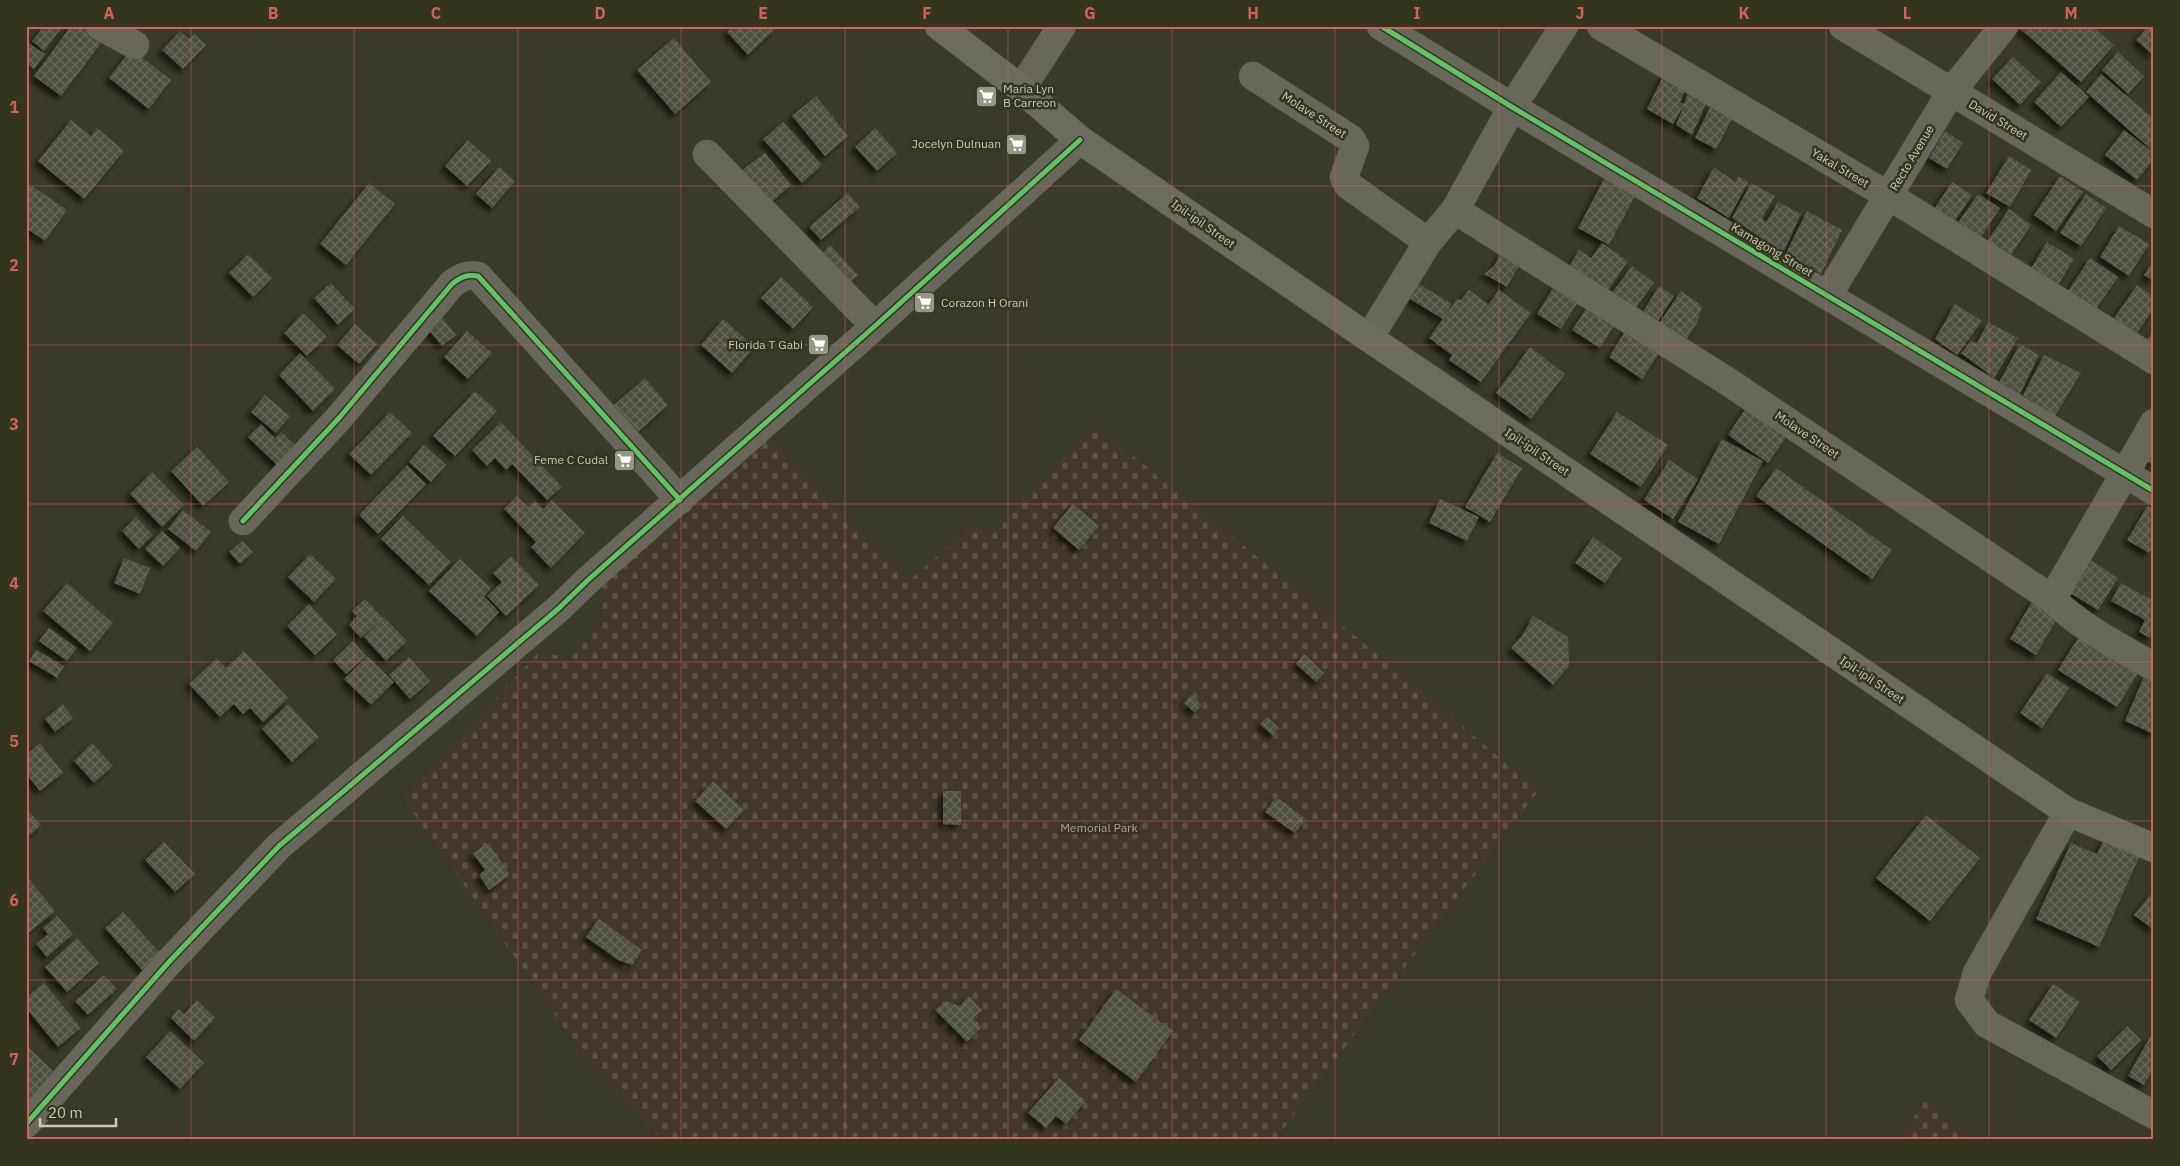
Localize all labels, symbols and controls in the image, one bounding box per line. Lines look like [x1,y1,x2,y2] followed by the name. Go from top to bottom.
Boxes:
[104,3,115,23] text: A
[268,3,279,23] text: B
[431,3,441,23] text: C
[594,3,606,23] text: D
[758,3,768,23] text: E
[922,3,932,23] text: F
[1084,3,1096,23] text: G
[1247,3,1259,23] text: H
[1414,3,1421,23] text: I
[1576,3,1584,23] text: J
[1738,3,1750,23] text: K
[1903,3,1911,23] text: L
[2064,3,2078,23] text: M
[1003,81,1056,110] place label: Maria Lyn B Carreon
[975,84,999,108] supermarket icon: Maria Lyn B Carreon
[1279,88,1349,141] street label: Molave Street
[1966,96,2030,143] street label: David Street
[9,97,19,117] text: 1
[1886,122,1937,193] street label: Recto Avenue
[1005,132,1029,156] supermarket icon: Jocelyn Dulnuan
[912,136,1001,151] place label: Jocelyn Dulnuan
[1809,145,1872,191] street label: Yakal Street
[1168,196,1238,251] street label: Ipil-ipil Street
[1729,219,1816,280] street label: Kamagong Street
[9,255,19,275] text: 2
[913,291,937,315] supermarket icon: Corazon H Orani
[941,295,1028,310] place label: Corazon H Orani
[807,333,831,357] supermarket icon: Florida T Gabi
[728,337,803,352] place label: Florida T Gabi
[1772,408,1842,462] street label: Molave Street
[9,414,19,434] text: 3
[1502,424,1572,479] street label: Ipil-ipil Street
[612,448,636,472] supermarket icon: Feme C Cudal
[534,452,608,467] place label: Feme C Cudal
[9,573,19,593] text: 4
[1837,652,1907,707] street label: Ipil-ipil Street
[9,731,19,751] text: 5
[1060,820,1139,835] park label: Memorial Park
[9,890,19,910] text: 6
[9,1049,19,1069] text: 7
[40,1096,116,1128] scale bar
[48,1103,83,1122] text: 20 m

